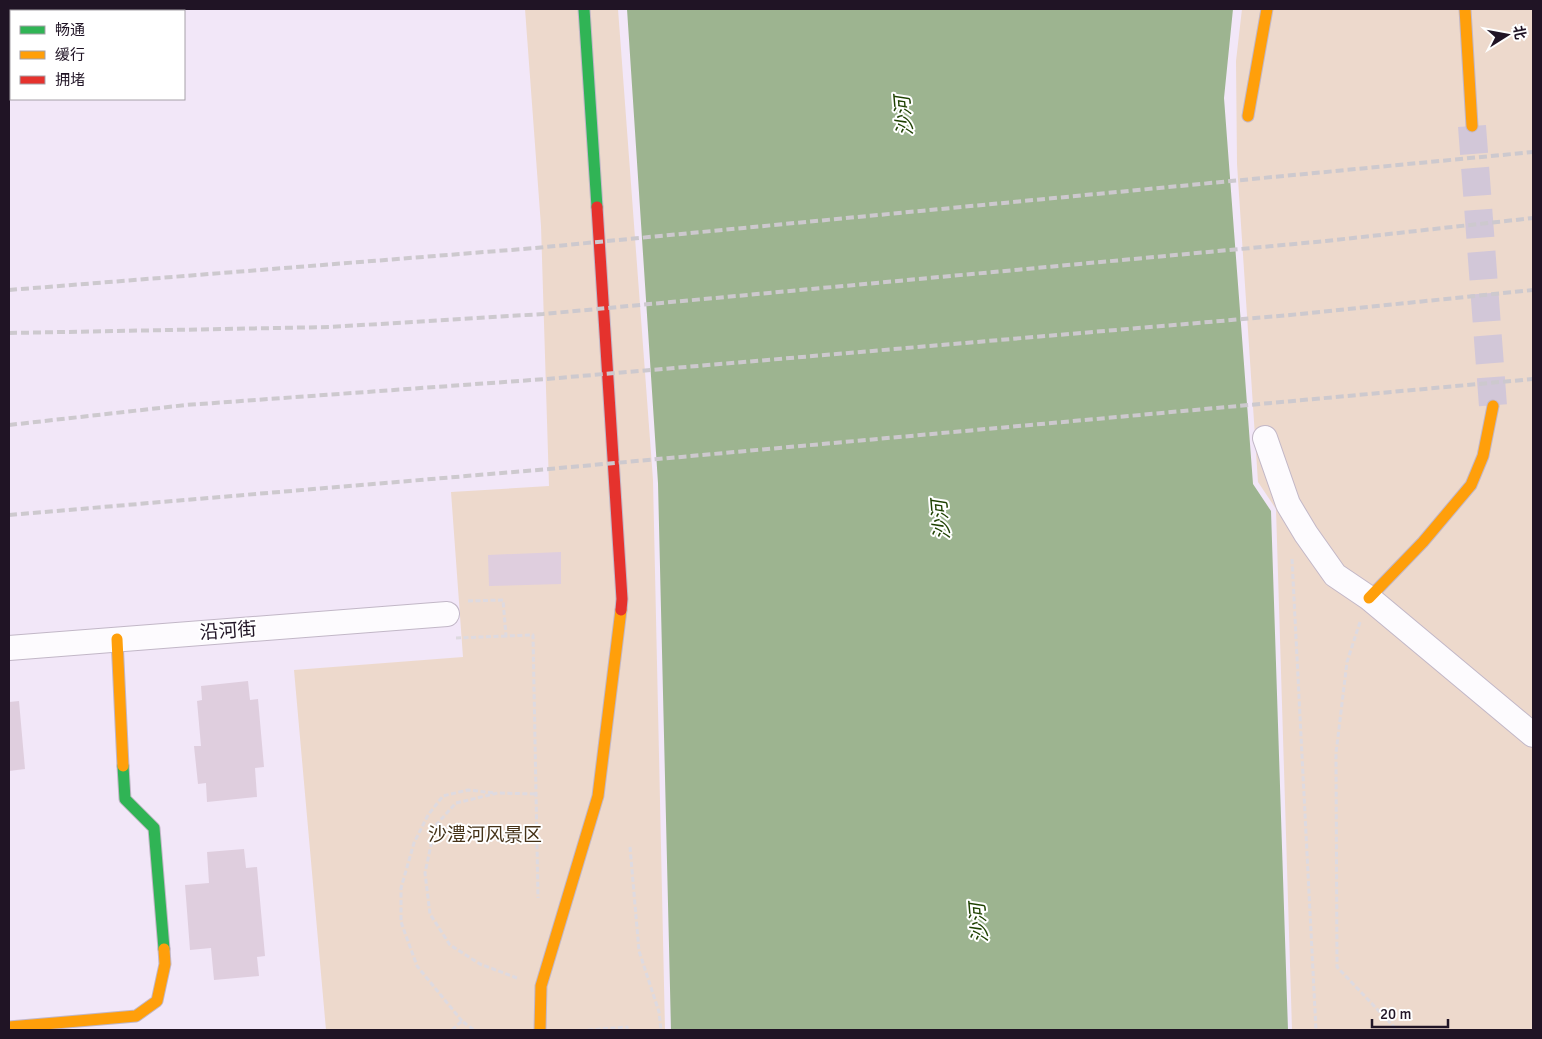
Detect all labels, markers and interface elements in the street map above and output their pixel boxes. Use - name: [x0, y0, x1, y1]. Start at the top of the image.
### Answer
- legend: [10, 10, 185, 100]
- north arrow: [1482, 10, 1532, 60]
- text: 畅通: [55, 21, 85, 39]
- text: 北: [1510, 24, 1529, 41]
- text: 缓行: [55, 46, 85, 64]
- text: 拥堵: [55, 71, 85, 89]
- water label: 沙河: [889, 91, 918, 137]
- water label: 沙河: [926, 495, 955, 541]
- street label: 沿河街: [199, 617, 257, 645]
- park label: 沙澧河风景区: [428, 823, 542, 847]
- water label: 沙河: [964, 898, 993, 944]
- scale bar: [1372, 996, 1448, 1028]
- text: 20 m: [1380, 1005, 1411, 1023]

